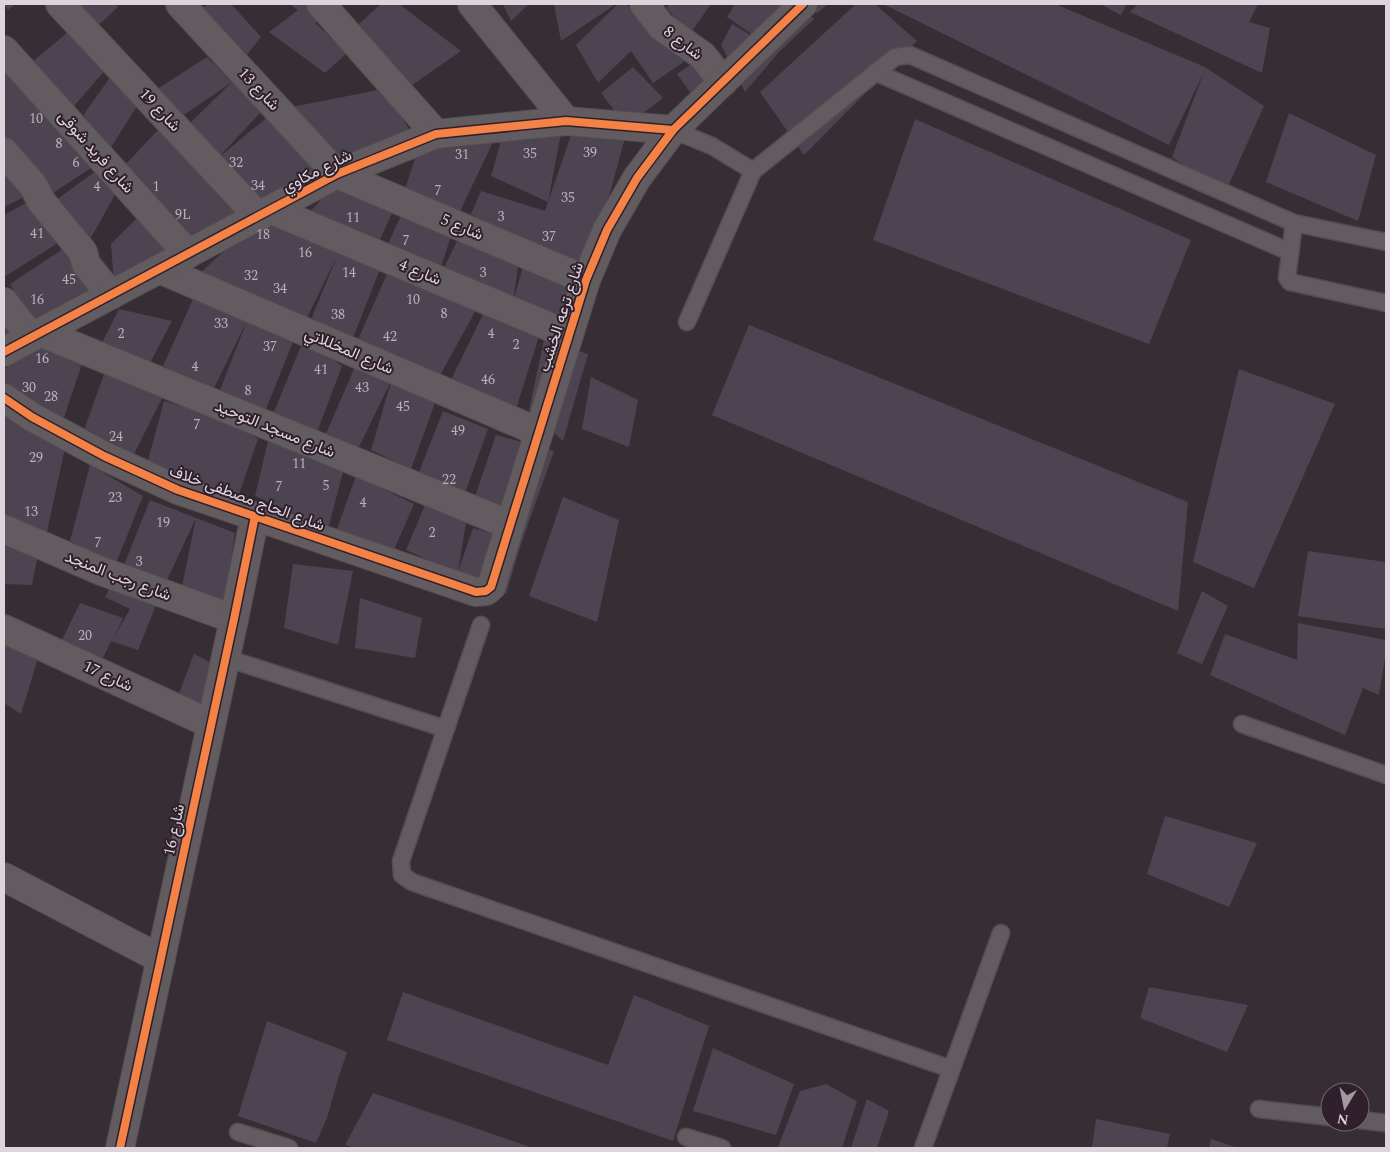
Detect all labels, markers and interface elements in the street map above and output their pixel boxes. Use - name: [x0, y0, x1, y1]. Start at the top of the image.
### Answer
- street label: شارع 8: [658, 20, 708, 66]
- street label: شارع 13: [232, 62, 286, 116]
- street label: شارع 19: [133, 83, 187, 137]
- street label: شارع فريد شوقى: [52, 105, 140, 199]
- house number: 10: [29, 108, 43, 129]
- house number: 8: [56, 133, 63, 154]
- house number: 39: [583, 142, 597, 163]
- street label: شارع مكاوي: [278, 143, 357, 200]
- house number: 35: [523, 143, 537, 164]
- house number: 31: [455, 144, 469, 165]
- house number: 6: [73, 152, 80, 173]
- house number: 32: [229, 152, 243, 173]
- house number: 34: [251, 175, 265, 196]
- house number: 4: [94, 176, 101, 197]
- house number: 1: [153, 176, 160, 197]
- house number: 7: [435, 180, 442, 201]
- house number: 35: [561, 187, 575, 208]
- house number: 9L: [175, 204, 191, 225]
- house number: 3: [498, 206, 505, 227]
- house number: 11: [346, 207, 360, 228]
- street label: شارع 5: [437, 207, 487, 247]
- house number: 41: [30, 223, 44, 244]
- house number: 18: [256, 224, 270, 245]
- house number: 37: [542, 226, 556, 247]
- house number: 7: [403, 230, 410, 251]
- house number: 16: [298, 242, 312, 263]
- street label: شارع 4: [395, 252, 445, 292]
- street label: شارع ترعه الخشب: [532, 259, 590, 375]
- house number: 14: [342, 262, 356, 283]
- house number: 3: [480, 262, 487, 283]
- house number: 32: [244, 265, 258, 286]
- house number: 45: [62, 269, 76, 290]
- house number: 34: [273, 278, 287, 299]
- house number: 16: [30, 289, 44, 310]
- house number: 10: [406, 289, 420, 310]
- house number: 8: [441, 303, 448, 324]
- house number: 38: [331, 304, 345, 325]
- house number: 33: [214, 313, 228, 334]
- street label: شارع المخللاتي: [300, 321, 397, 381]
- house number: 2: [118, 323, 125, 344]
- house number: 4: [488, 323, 495, 344]
- house number: 42: [383, 326, 397, 347]
- house number: 2: [513, 334, 520, 355]
- house number: 37: [263, 336, 277, 357]
- house number: 16: [35, 348, 49, 369]
- house number: 4: [192, 356, 199, 377]
- house number: 41: [314, 359, 328, 380]
- house number: 46: [481, 369, 495, 390]
- house number: 30: [22, 377, 36, 398]
- house number: 43: [355, 377, 369, 398]
- house number: 8: [245, 380, 252, 401]
- house number: 28: [44, 386, 58, 407]
- street label: شارع مسجد التوحيد: [211, 394, 339, 464]
- house number: 45: [396, 396, 410, 417]
- house number: 7: [194, 414, 201, 435]
- house number: 49: [451, 420, 465, 441]
- house number: 24: [109, 426, 123, 447]
- house number: 29: [29, 447, 43, 468]
- house number: 11: [292, 453, 306, 474]
- street label: شارع الحاج مصطفى خلاف: [166, 459, 328, 537]
- house number: 22: [442, 469, 456, 490]
- house number: 5: [323, 475, 330, 496]
- house number: 7: [276, 476, 283, 497]
- house number: 23: [108, 487, 122, 508]
- house number: 4: [360, 492, 367, 513]
- house number: 13: [24, 501, 38, 522]
- house number: 19: [156, 512, 170, 533]
- house number: 2: [429, 522, 436, 543]
- house number: 7: [95, 532, 102, 553]
- street label: شارع رجب المنجد: [61, 545, 175, 607]
- house number: 3: [136, 551, 143, 572]
- house number: 20: [78, 625, 92, 646]
- street label: شارع 17: [79, 654, 137, 698]
- street label: شارع 16: [157, 802, 191, 858]
- north arrow: [1320, 1082, 1370, 1132]
- text: N: [1335, 1108, 1350, 1131]

